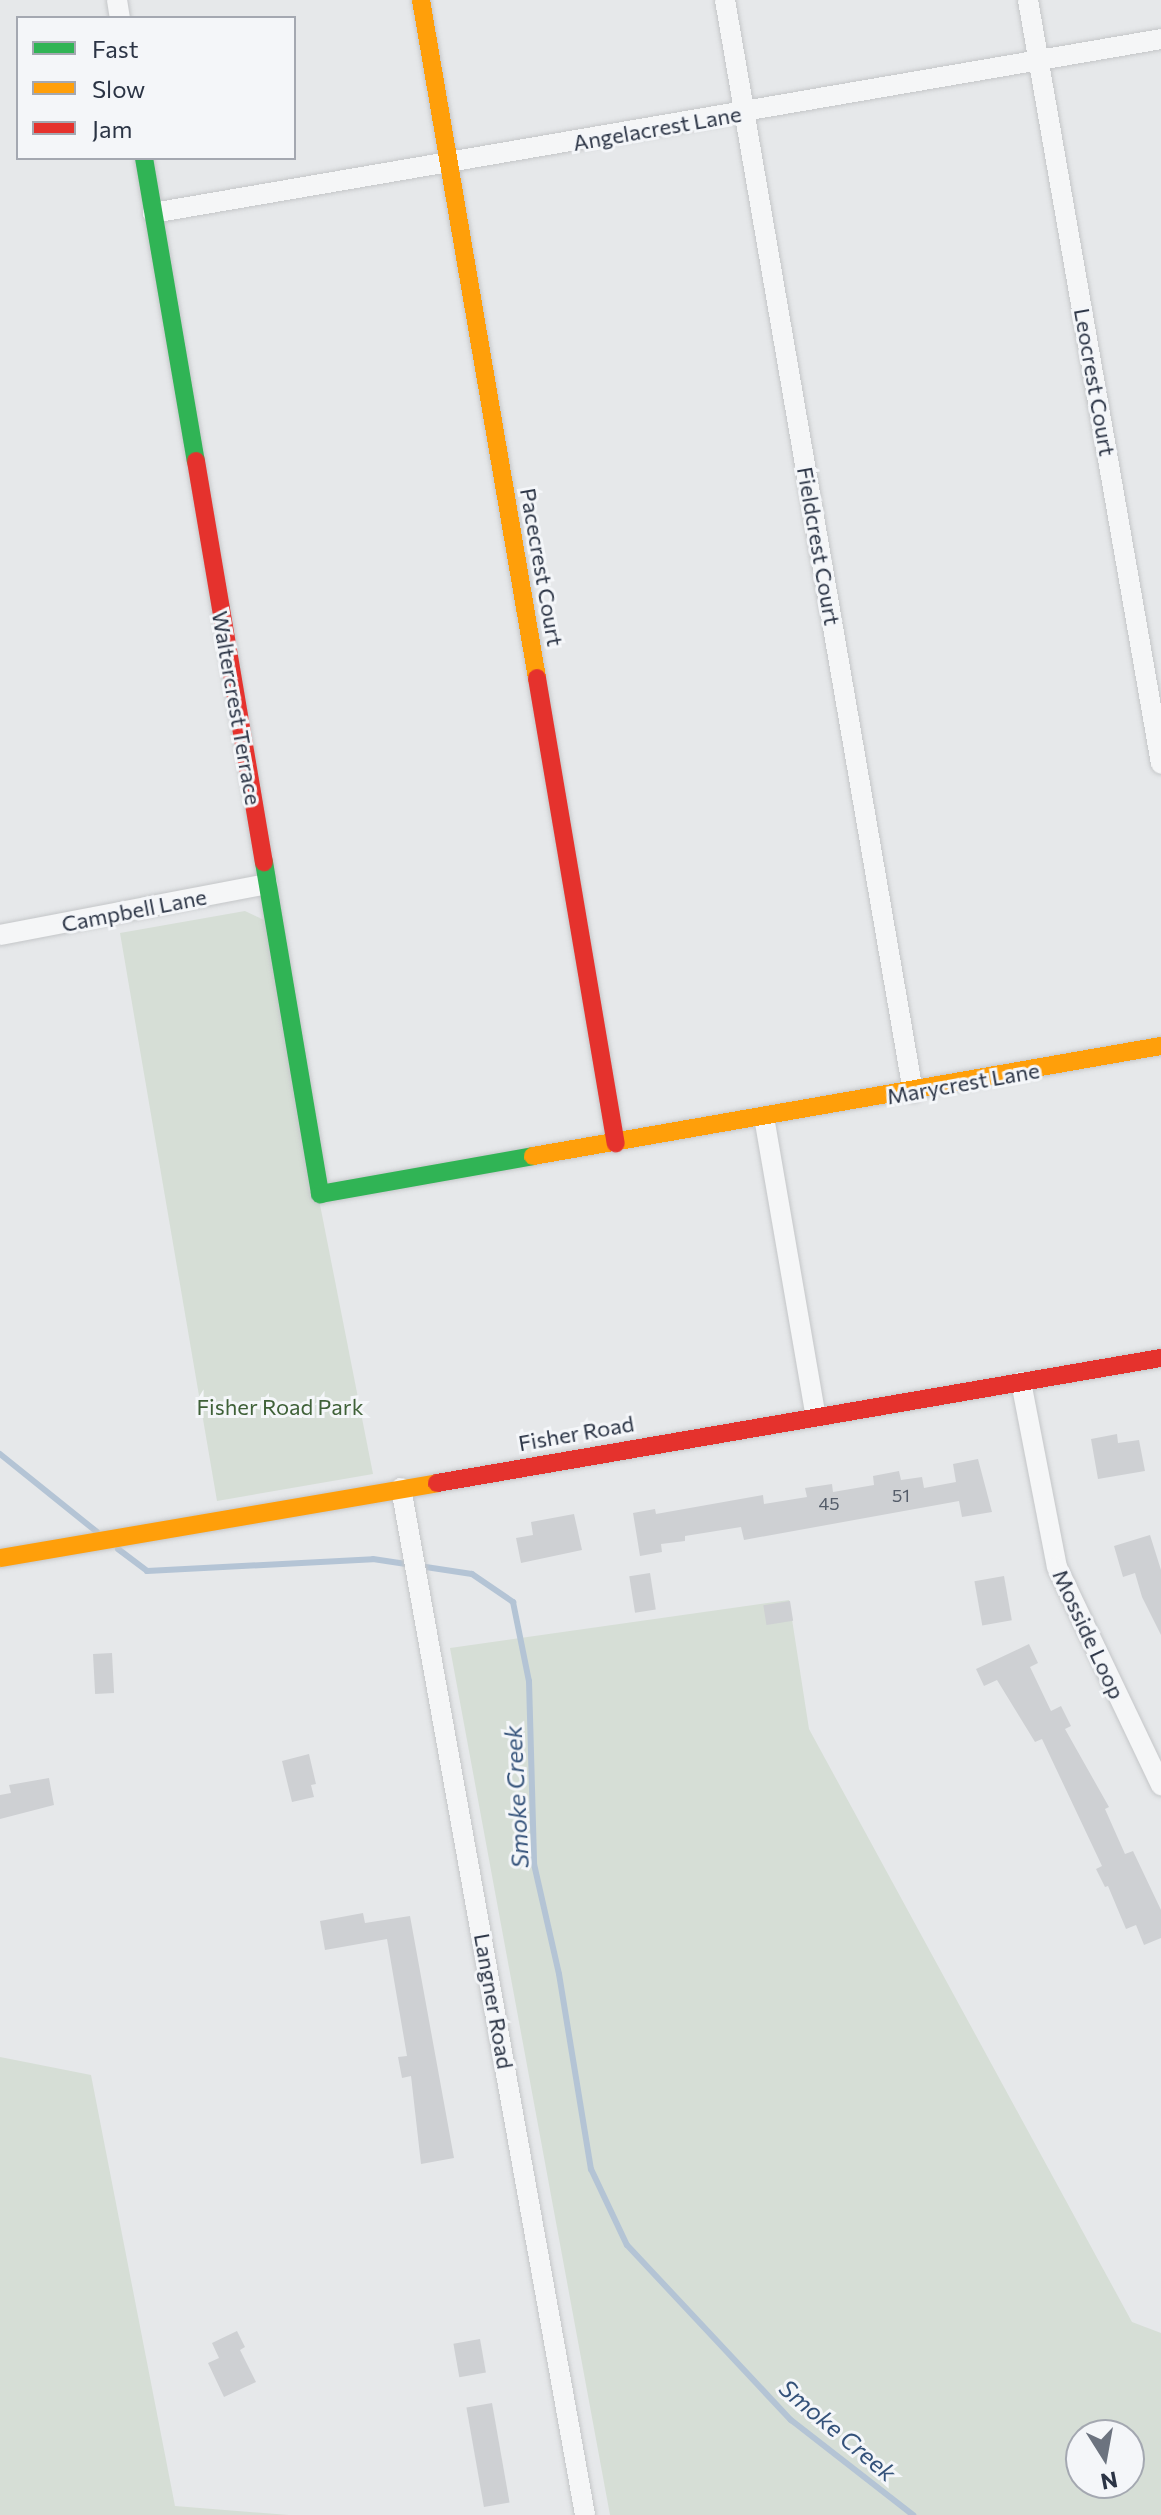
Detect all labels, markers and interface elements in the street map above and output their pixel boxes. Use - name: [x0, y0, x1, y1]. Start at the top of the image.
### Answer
- legend: [16, 16, 296, 160]
- text: Fast: [92, 34, 139, 63]
- text: Slow: [92, 74, 145, 103]
- street label: Angelacrest Lane: [571, 100, 743, 156]
- text: Jam: [92, 114, 132, 143]
- street label: Leocrest Court: [1069, 306, 1121, 458]
- street label: Fieldcrest Court: [792, 465, 846, 627]
- street label: Pacecrest Court: [515, 486, 569, 648]
- street label: Waltercrest Terrace: [207, 609, 267, 807]
- street label: Campbell Lane: [59, 883, 209, 937]
- street label: Marycrest Lane: [885, 1057, 1041, 1109]
- park label: Fisher Road Park: [196, 1394, 364, 1420]
- street label: Fisher Road: [516, 1410, 636, 1456]
- house number: 51: [892, 1484, 910, 1506]
- house number: 45: [818, 1492, 840, 1514]
- street label: Mosside Loop: [1047, 1565, 1131, 1703]
- water label: Smoke Creek: [498, 1725, 534, 1869]
- street label: Langner Road: [469, 1931, 519, 2071]
- water label: Smoke Creek: [774, 2373, 902, 2487]
- north arrow: [1065, 2419, 1145, 2499]
- text: N: [1099, 2466, 1120, 2496]

